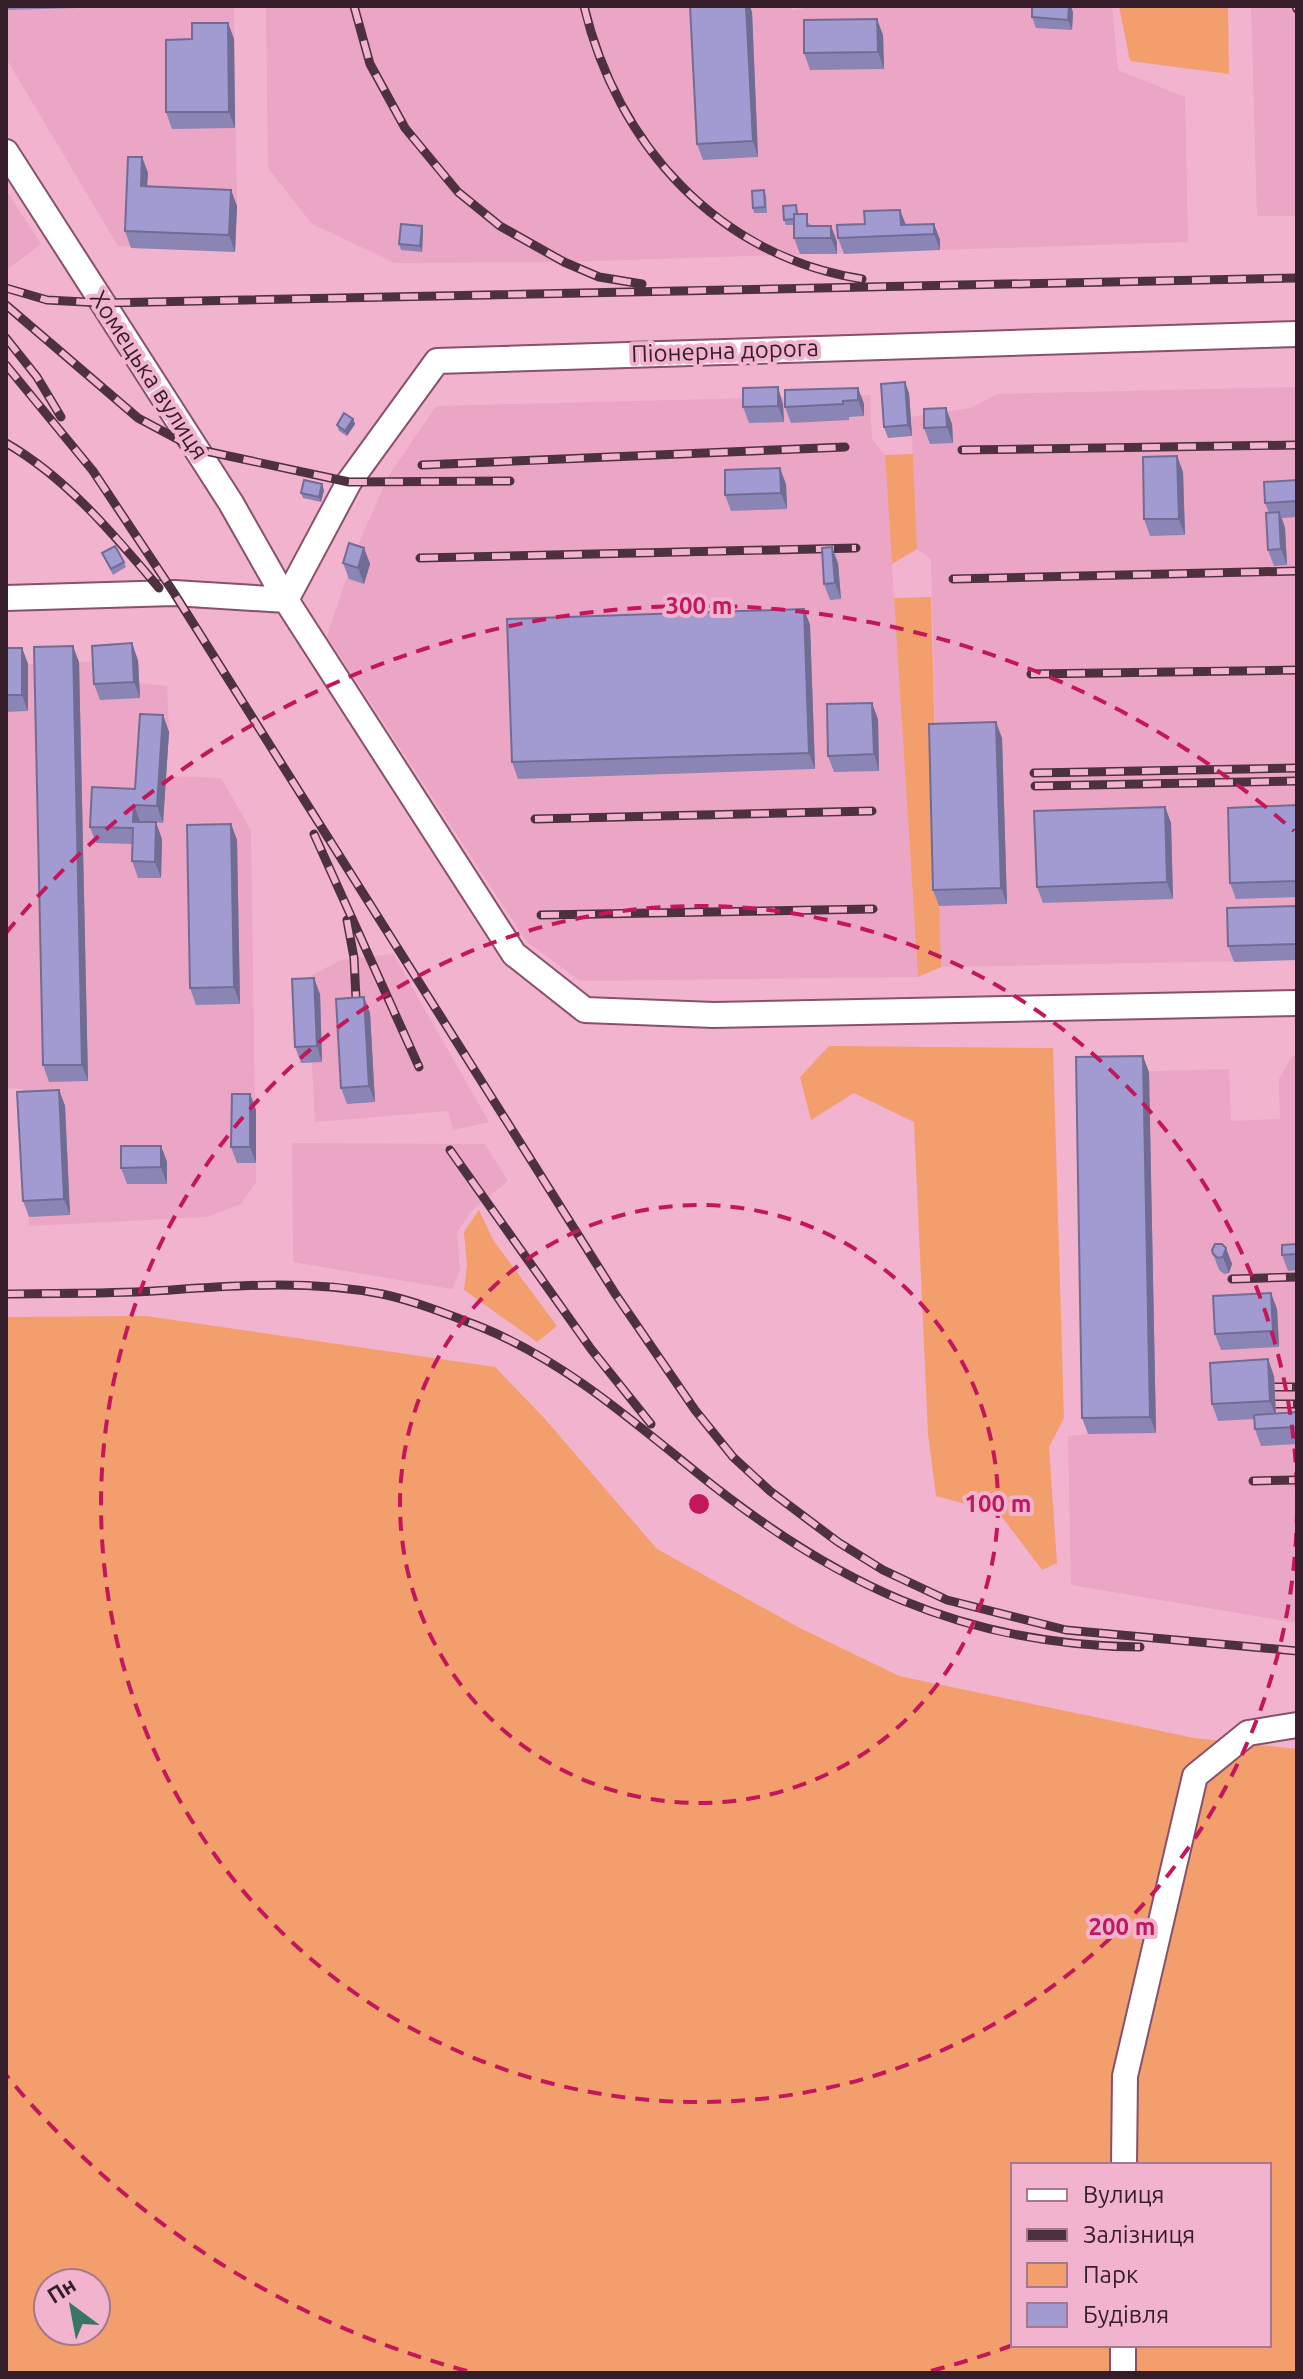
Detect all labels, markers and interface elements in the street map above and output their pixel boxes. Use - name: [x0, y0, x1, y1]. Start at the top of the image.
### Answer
- street label: Хомецька вулиця: [85, 285, 214, 464]
- street label: Піонерна дорога: [631, 334, 819, 367]
- text: 300 m: [666, 592, 732, 619]
- centre of rings: [685, 1490, 713, 1518]
- text: 100 m: [965, 1490, 1031, 1517]
- text: 200 m: [1089, 1913, 1155, 1940]
- legend: [1011, 2163, 1271, 2347]
- text: Вулиця: [1083, 2181, 1165, 2208]
- text: Залізниця: [1083, 2221, 1195, 2248]
- text: Парк: [1083, 2261, 1138, 2288]
- north arrow: [32, 2267, 112, 2347]
- text: Пн: [42, 2271, 80, 2308]
- text: Будівля: [1083, 2301, 1169, 2328]

